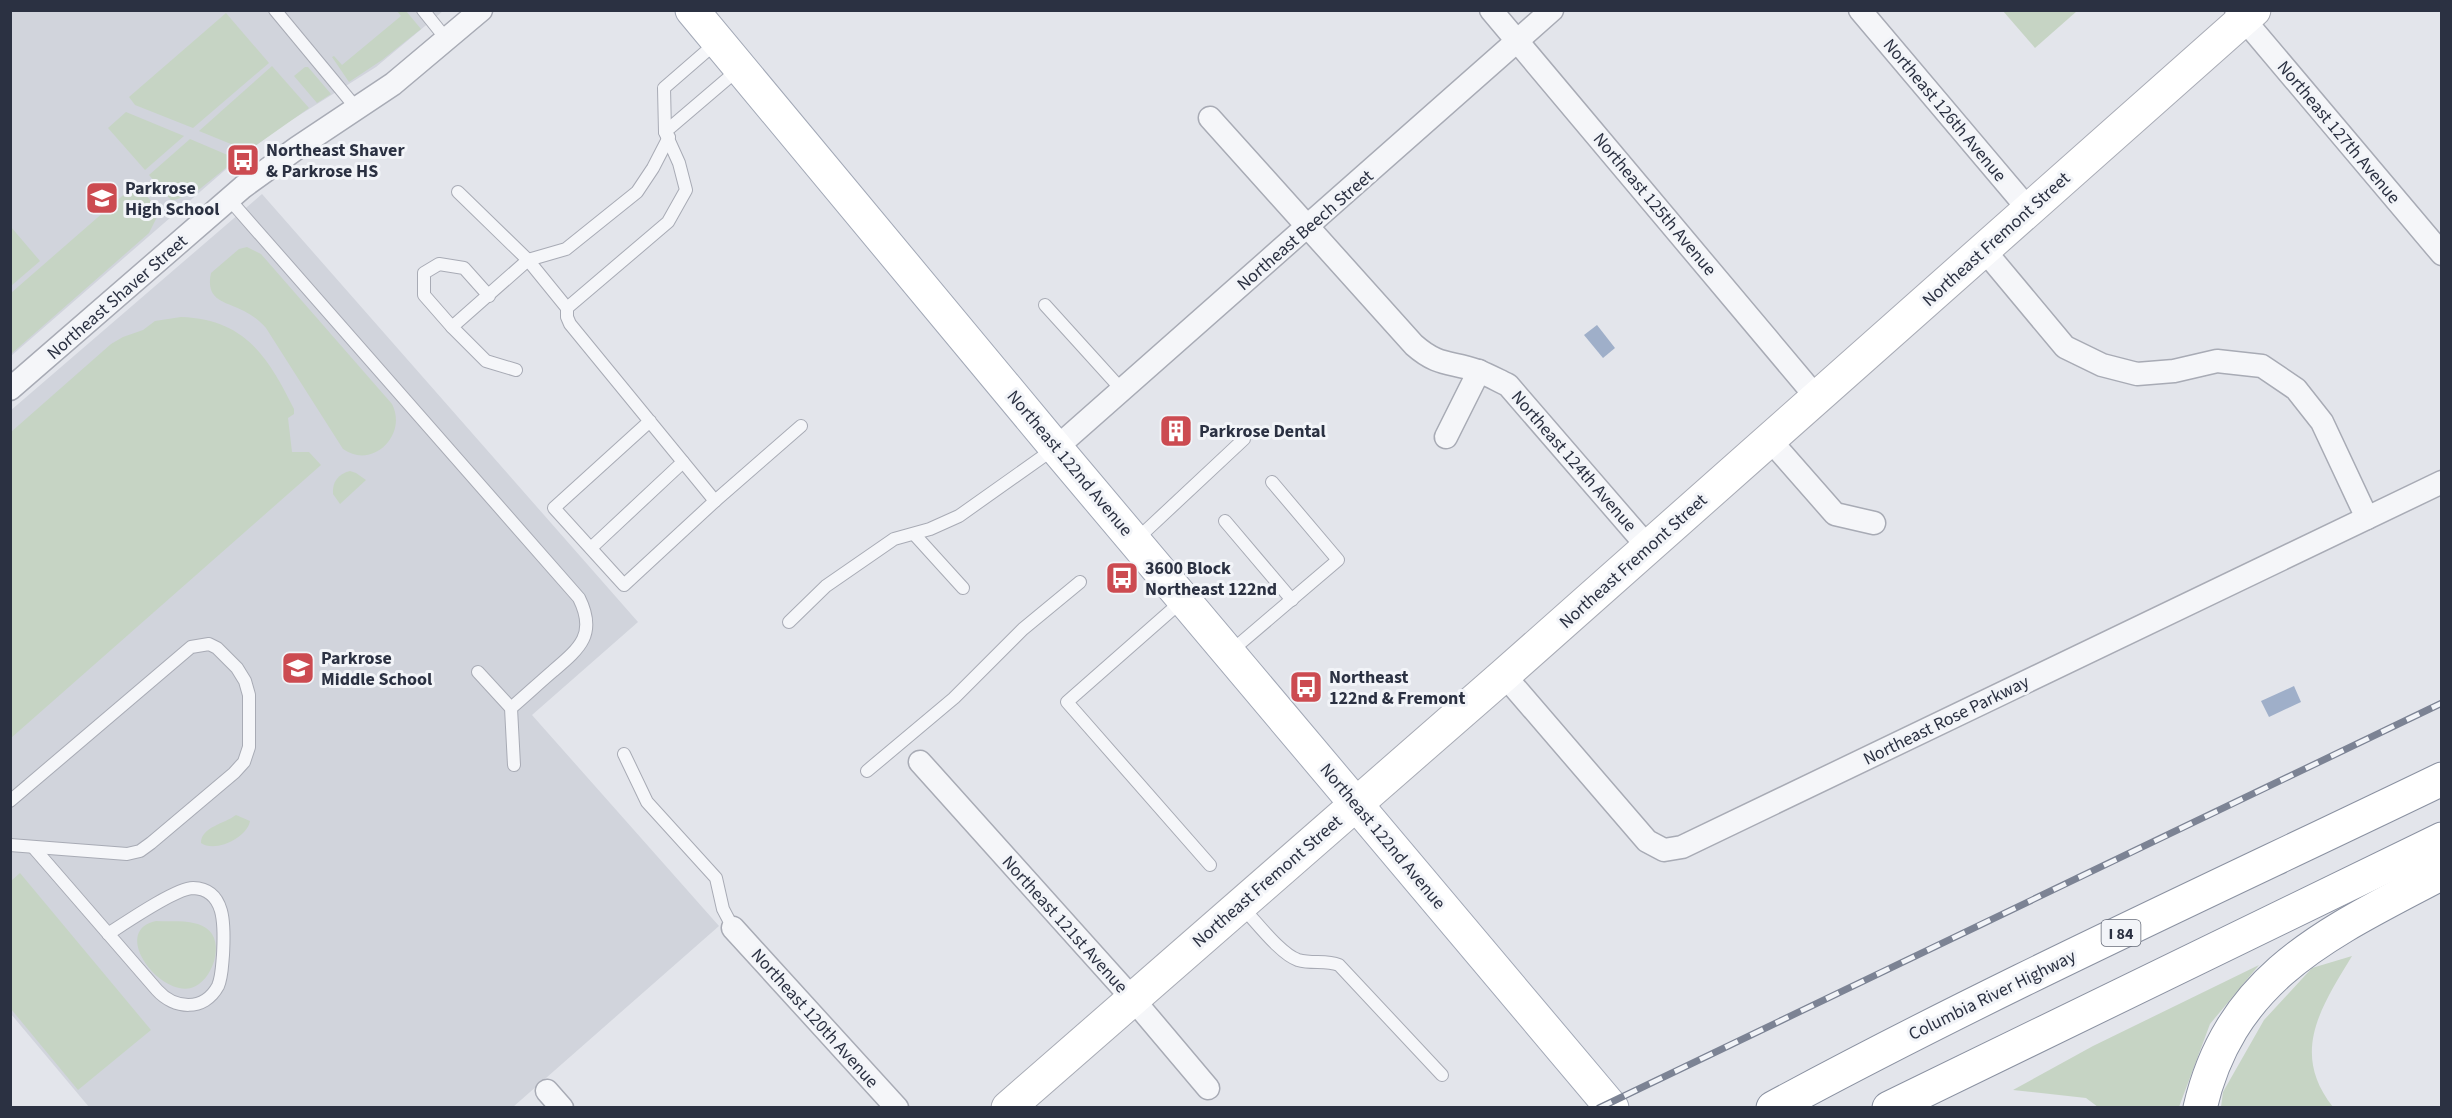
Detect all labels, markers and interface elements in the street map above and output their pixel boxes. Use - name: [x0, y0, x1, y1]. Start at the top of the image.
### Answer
- street label: Northeast 126th Avenue: [1877, 33, 2012, 187]
- street label: Northeast 127th Avenue: [2271, 55, 2406, 209]
- street label: Northeast 125th Avenue: [1587, 127, 1722, 281]
- place label: Northeast Shaver & Parkrose HS: [266, 138, 405, 184]
- bus stop icon: Northeast Shaver & Parkrose HS: [225, 142, 261, 178]
- street label: Northeast Beech Street: [1232, 164, 1379, 297]
- street label: Northeast Fremont Street: [1917, 166, 2076, 313]
- place label: Parkrose High School: [125, 176, 219, 222]
- school or university icon: Parkrose High School: [84, 180, 120, 216]
- street label: Northeast Shaver Street: [42, 229, 193, 365]
- street label: Northeast 122nd Avenue: [1001, 385, 1138, 542]
- street label: Northeast 124th Avenue: [1505, 385, 1642, 537]
- building icon: Parkrose Dental: [1158, 413, 1194, 449]
- place label: Parkrose Dental: [1199, 419, 1326, 444]
- street label: Northeast Fremont Street: [1554, 488, 1713, 635]
- place label: 3600 Block Northeast 122nd: [1145, 556, 1277, 602]
- bus stop icon: 3600 Block Northeast 122nd: [1104, 560, 1140, 596]
- place label: Parkrose Middle School: [321, 646, 432, 692]
- school or university icon: Parkrose Middle School: [280, 650, 316, 686]
- place label: Northeast 122nd & Fremont: [1329, 665, 1465, 711]
- bus stop icon: Northeast 122nd & Fremont: [1288, 669, 1324, 705]
- street label: Northeast Rose Parkway: [1859, 669, 2034, 772]
- street label: Northeast 122nd Avenue: [1314, 758, 1451, 915]
- street label: Northeast Fremont Street: [1187, 809, 1348, 953]
- street label: Northeast 121st Avenue: [996, 850, 1133, 999]
- road number: I 84: [2102, 920, 2140, 946]
- street label: Northeast 120th Avenue: [745, 943, 884, 1094]
- street label: Columbia River Highway: [1904, 944, 2081, 1047]

